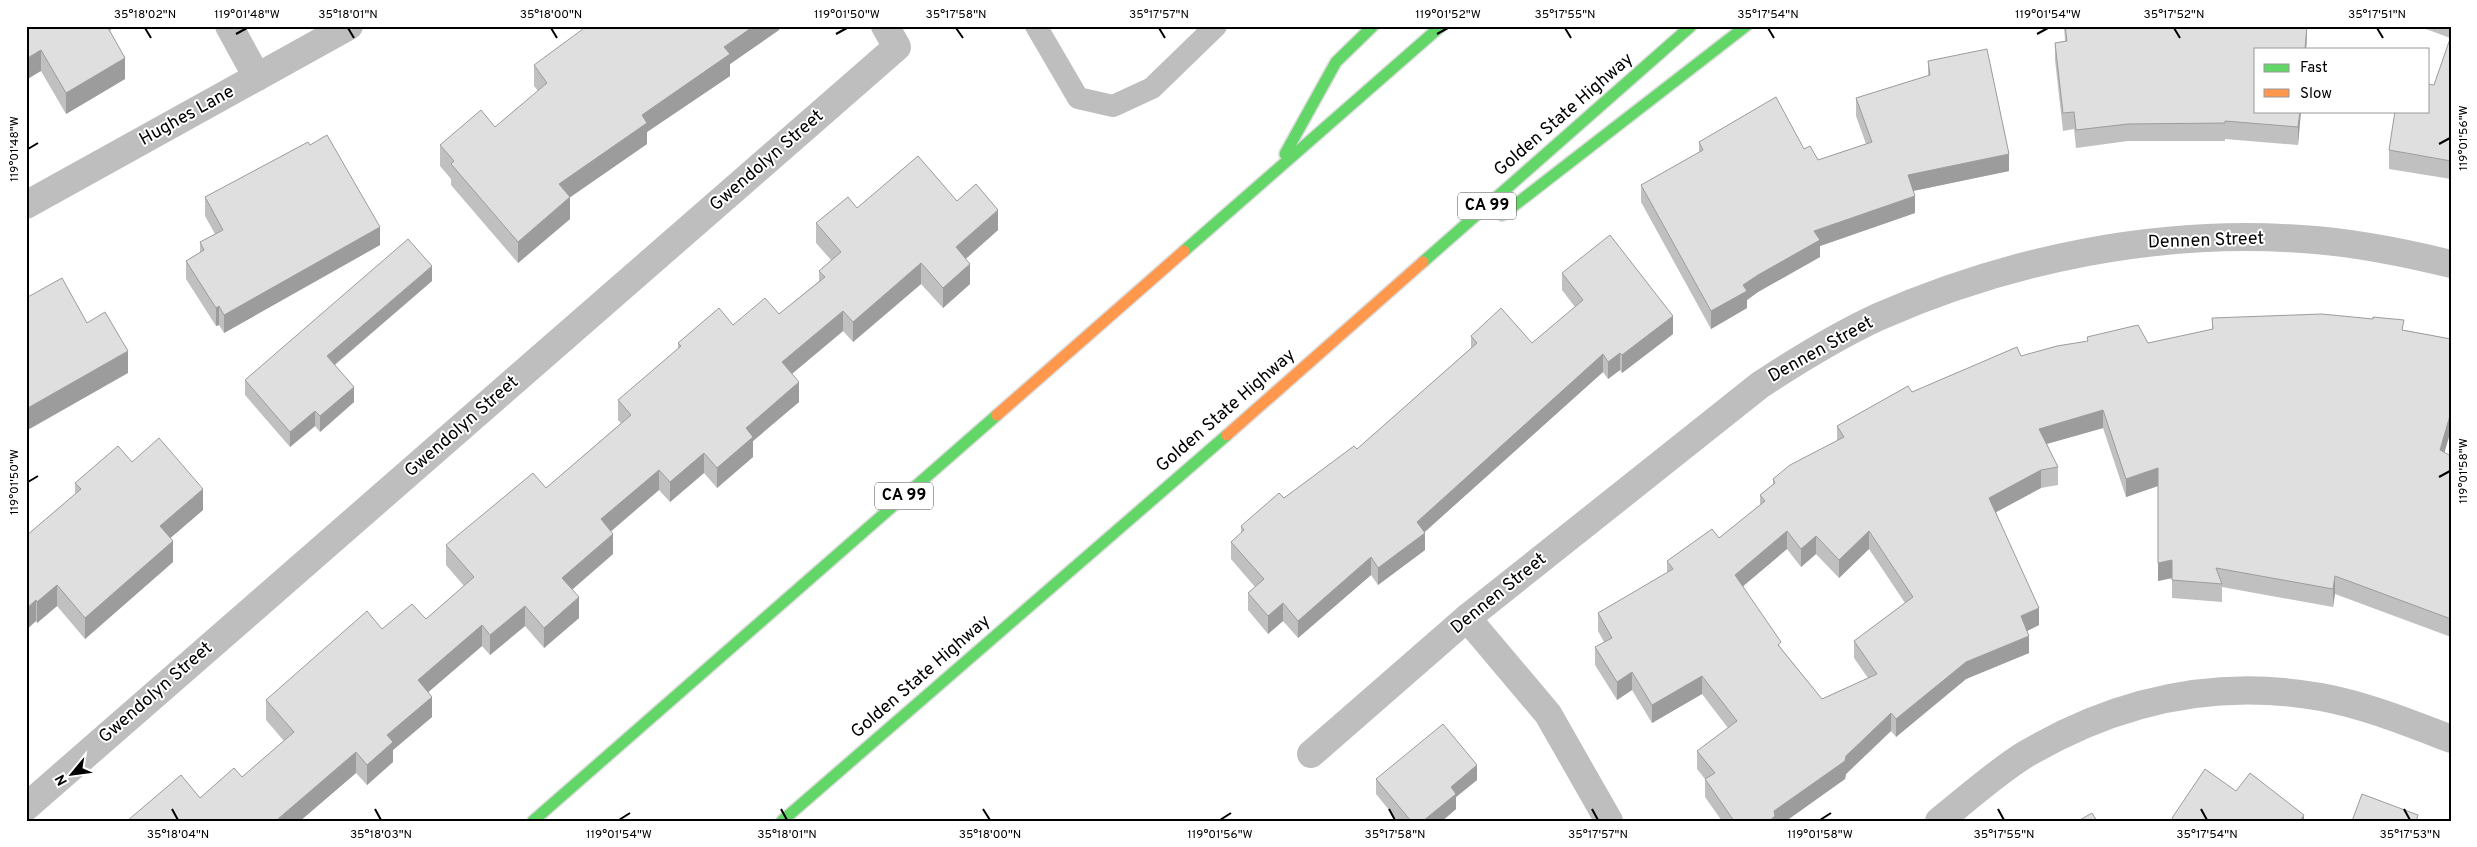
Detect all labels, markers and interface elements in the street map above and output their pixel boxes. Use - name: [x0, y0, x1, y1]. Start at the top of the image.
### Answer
- text: 35°18'02"N: [114, 7, 176, 23]
- text: 119°01'48"W: [214, 7, 280, 23]
- text: 35°18'01"N: [318, 7, 378, 23]
- text: 35°18'00"N: [520, 7, 582, 23]
- text: 119°01'50"W: [814, 7, 880, 23]
- text: 35°17'58"N: [926, 7, 986, 23]
- text: 35°17'57"N: [1129, 7, 1189, 23]
- text: 119°01'52"W: [1415, 7, 1481, 23]
- text: 35°17'55"N: [1534, 7, 1596, 23]
- text: 35°17'54"N: [1737, 7, 1799, 23]
- text: 119°01'54"W: [2015, 7, 2081, 23]
- text: 35°17'52"N: [2144, 7, 2204, 23]
- text: 35°17'51"N: [2348, 7, 2406, 23]
- street label: Golden State Highway: [1490, 48, 1638, 182]
- legend: [2254, 48, 2430, 112]
- text: Fast: [2300, 59, 2328, 78]
- street label: Hughes Lane: [135, 80, 239, 152]
- text: Slow: [2300, 85, 2332, 104]
- street label: Gwendolyn Street: [705, 105, 829, 217]
- text: 119°01'56"W: [2456, 105, 2472, 171]
- text: 119°01'48"W: [7, 116, 23, 182]
- road number: CA 99: [1458, 192, 1516, 220]
- street label: Dennen Street: [2147, 227, 2265, 255]
- street label: Dennen Street: [1764, 312, 1878, 388]
- street label: Golden State Highway: [1152, 344, 1300, 478]
- street label: Gwendolyn Street: [400, 371, 524, 483]
- text: 119°01'58"W: [2456, 438, 2472, 504]
- text: 119°01'50"W: [7, 449, 23, 515]
- road number: CA 99: [875, 482, 933, 510]
- street label: Dennen Street: [1446, 548, 1552, 640]
- street label: Golden State Highway: [847, 610, 995, 744]
- street label: Gwendolyn Street: [94, 637, 218, 749]
- north arrow: [48, 750, 98, 800]
- text: N: [52, 771, 72, 788]
- text: 35°18'04"N: [147, 827, 209, 843]
- text: 35°18'03"N: [350, 827, 412, 843]
- text: 119°01'54"W: [586, 827, 652, 843]
- text: 35°18'01"N: [757, 827, 817, 843]
- text: 35°18'00"N: [959, 827, 1021, 843]
- text: 119°01'56"W: [1187, 827, 1253, 843]
- text: 35°17'58"N: [1365, 827, 1425, 843]
- text: 35°17'57"N: [1568, 827, 1628, 843]
- text: 119°01'58"W: [1787, 827, 1853, 843]
- text: 35°17'55"N: [1973, 827, 2035, 843]
- text: 35°17'54"N: [2176, 827, 2238, 843]
- text: 35°17'53"N: [2380, 827, 2440, 843]

